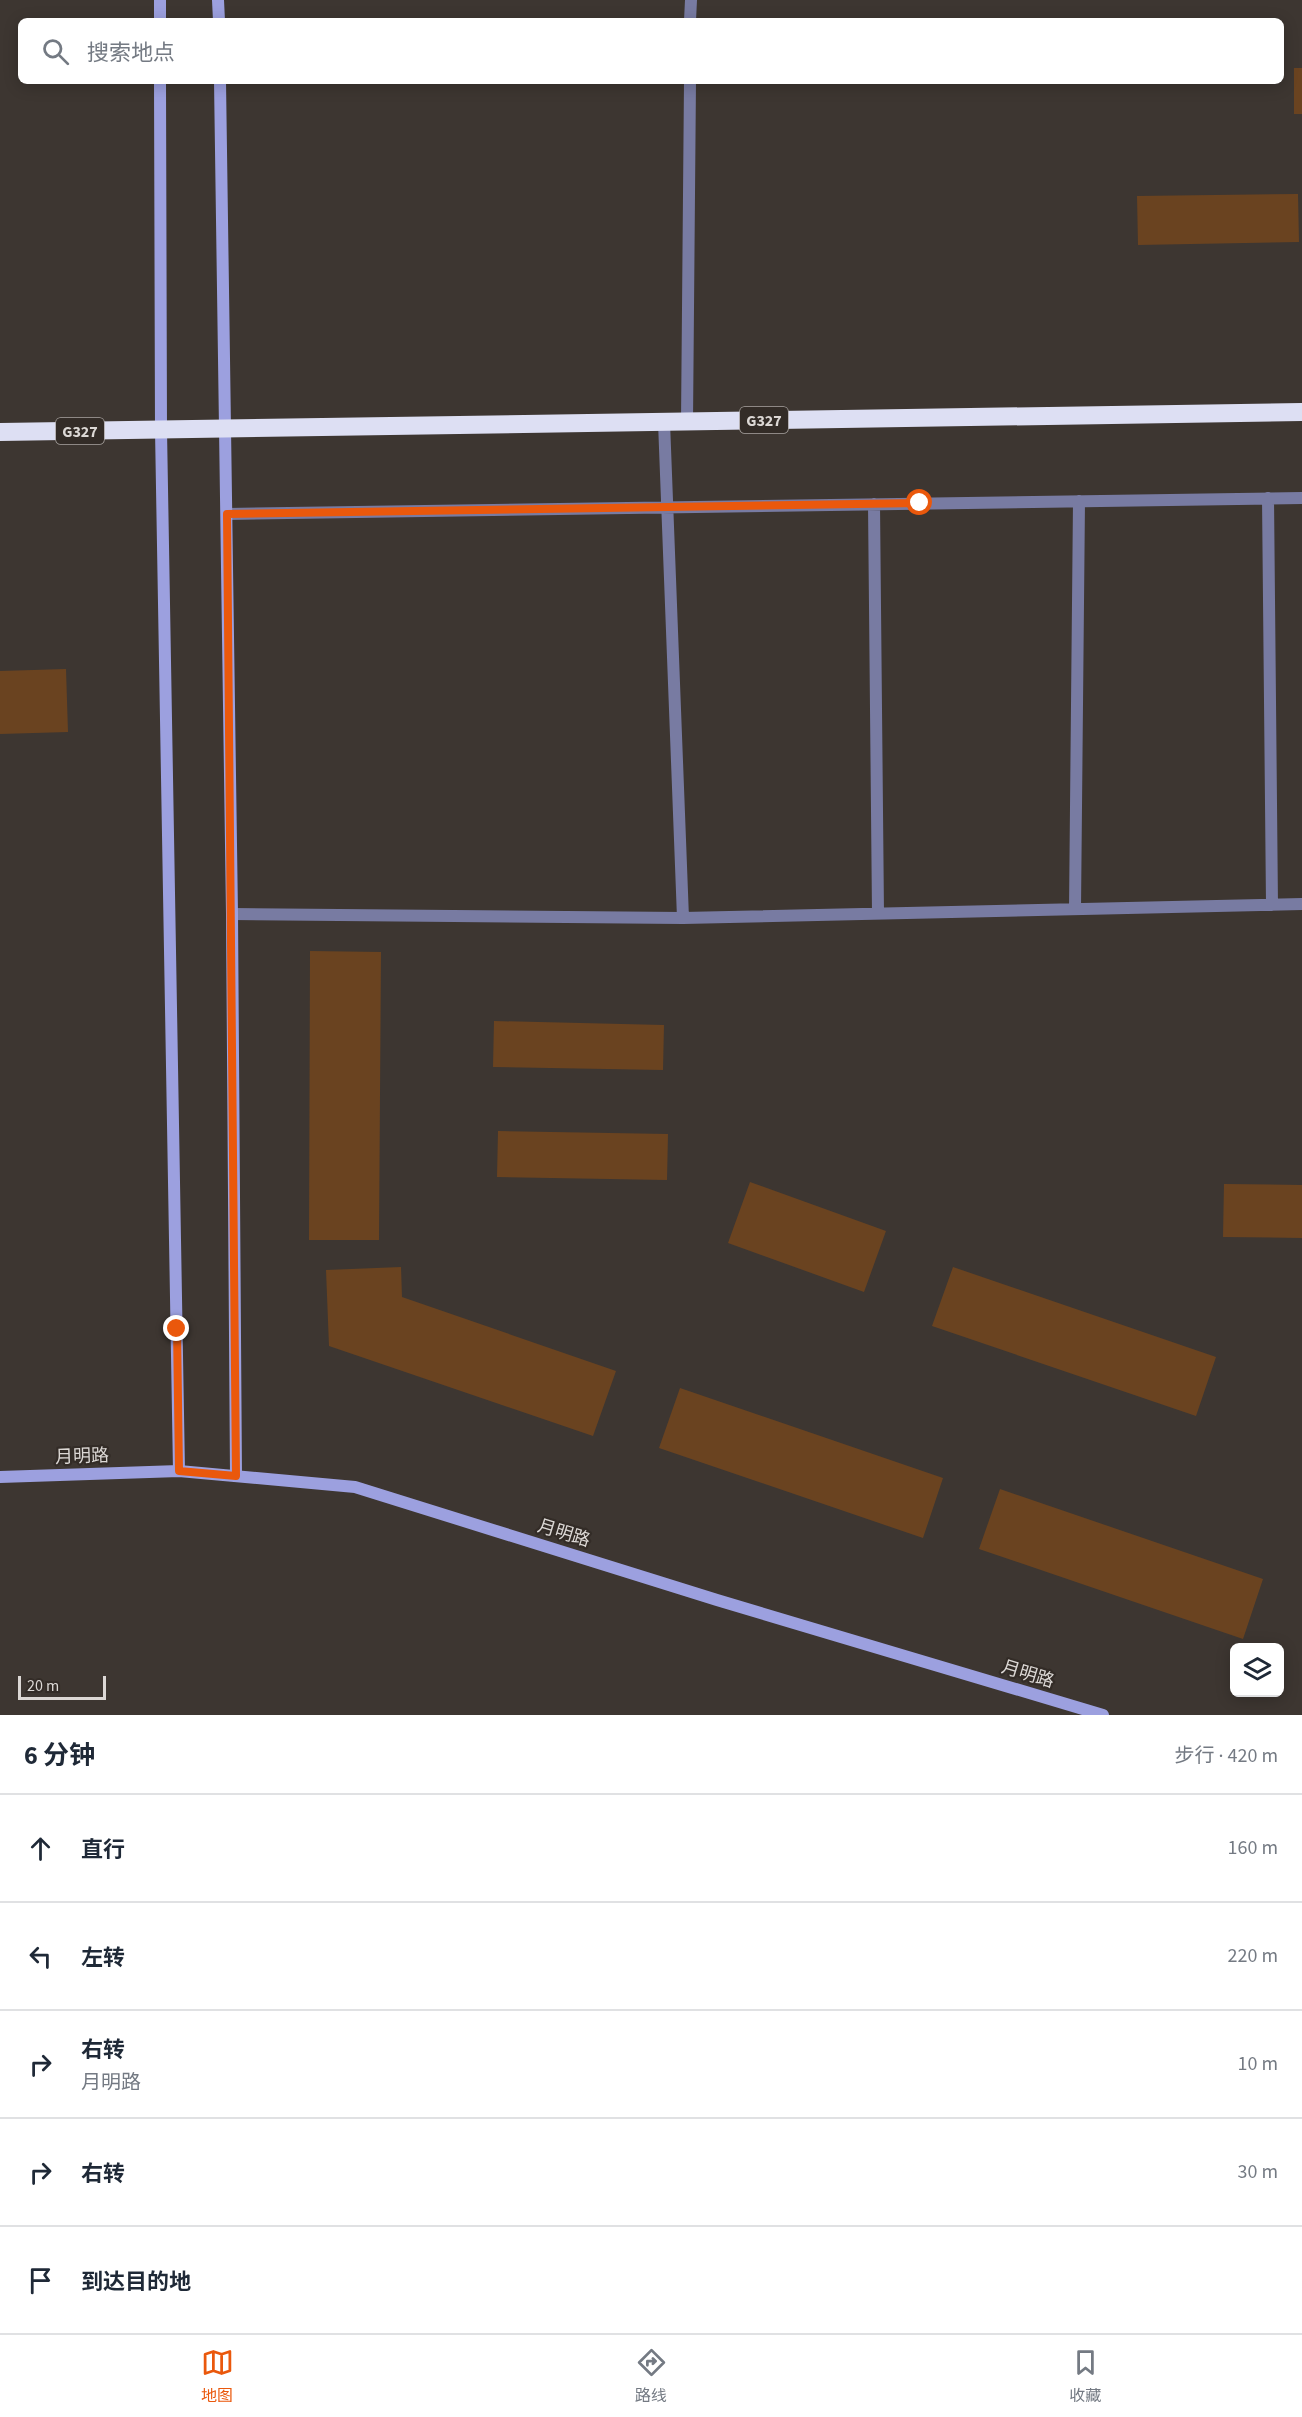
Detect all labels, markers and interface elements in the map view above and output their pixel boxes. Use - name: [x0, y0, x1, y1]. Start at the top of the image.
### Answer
- search box: [18, 18, 1284, 84]
- icon: search: [39, 35, 72, 68]
- text: 搜索地点: [87, 37, 175, 69]
- road number: G327: [740, 407, 788, 433]
- road number: G327: [56, 418, 104, 444]
- route start: [906, 489, 932, 515]
- route end: [163, 1315, 189, 1341]
- street label: 月明路: [55, 1443, 109, 1470]
- street label: 月明路: [534, 1514, 593, 1553]
- map controls: [1230, 1643, 1284, 1697]
- button: layers: [1230, 1643, 1284, 1697]
- street label: 月明路: [998, 1655, 1057, 1694]
- scale bar: [18, 1673, 106, 1700]
- text: 20 m: [27, 1675, 59, 1697]
- text: 6 分钟: [24, 1737, 95, 1774]
- text: 步行 · 420 m: [1175, 1742, 1278, 1770]
- icon: ahead: [24, 1832, 57, 1865]
- text: 直行: [81, 1834, 125, 1866]
- text: 160 m: [1228, 1834, 1278, 1862]
- icon: left: [24, 1940, 57, 1973]
- text: 左转: [81, 1942, 125, 1974]
- text: 220 m: [1228, 1942, 1278, 1970]
- text: 右转: [81, 2034, 125, 2066]
- icon: right: [24, 2048, 57, 2081]
- text: 10 m: [1238, 2050, 1278, 2078]
- text: 月明路: [81, 2069, 141, 2097]
- icon: right: [24, 2156, 57, 2189]
- text: 右转: [81, 2158, 125, 2190]
- text: 30 m: [1238, 2158, 1278, 2186]
- icon: arrive: [24, 2264, 57, 2297]
- text: 到达目的地: [81, 2266, 191, 2298]
- tab: 地图: [201, 2346, 234, 2407]
- tab: 路线: [635, 2346, 668, 2407]
- tab: 收藏: [1069, 2346, 1102, 2407]

